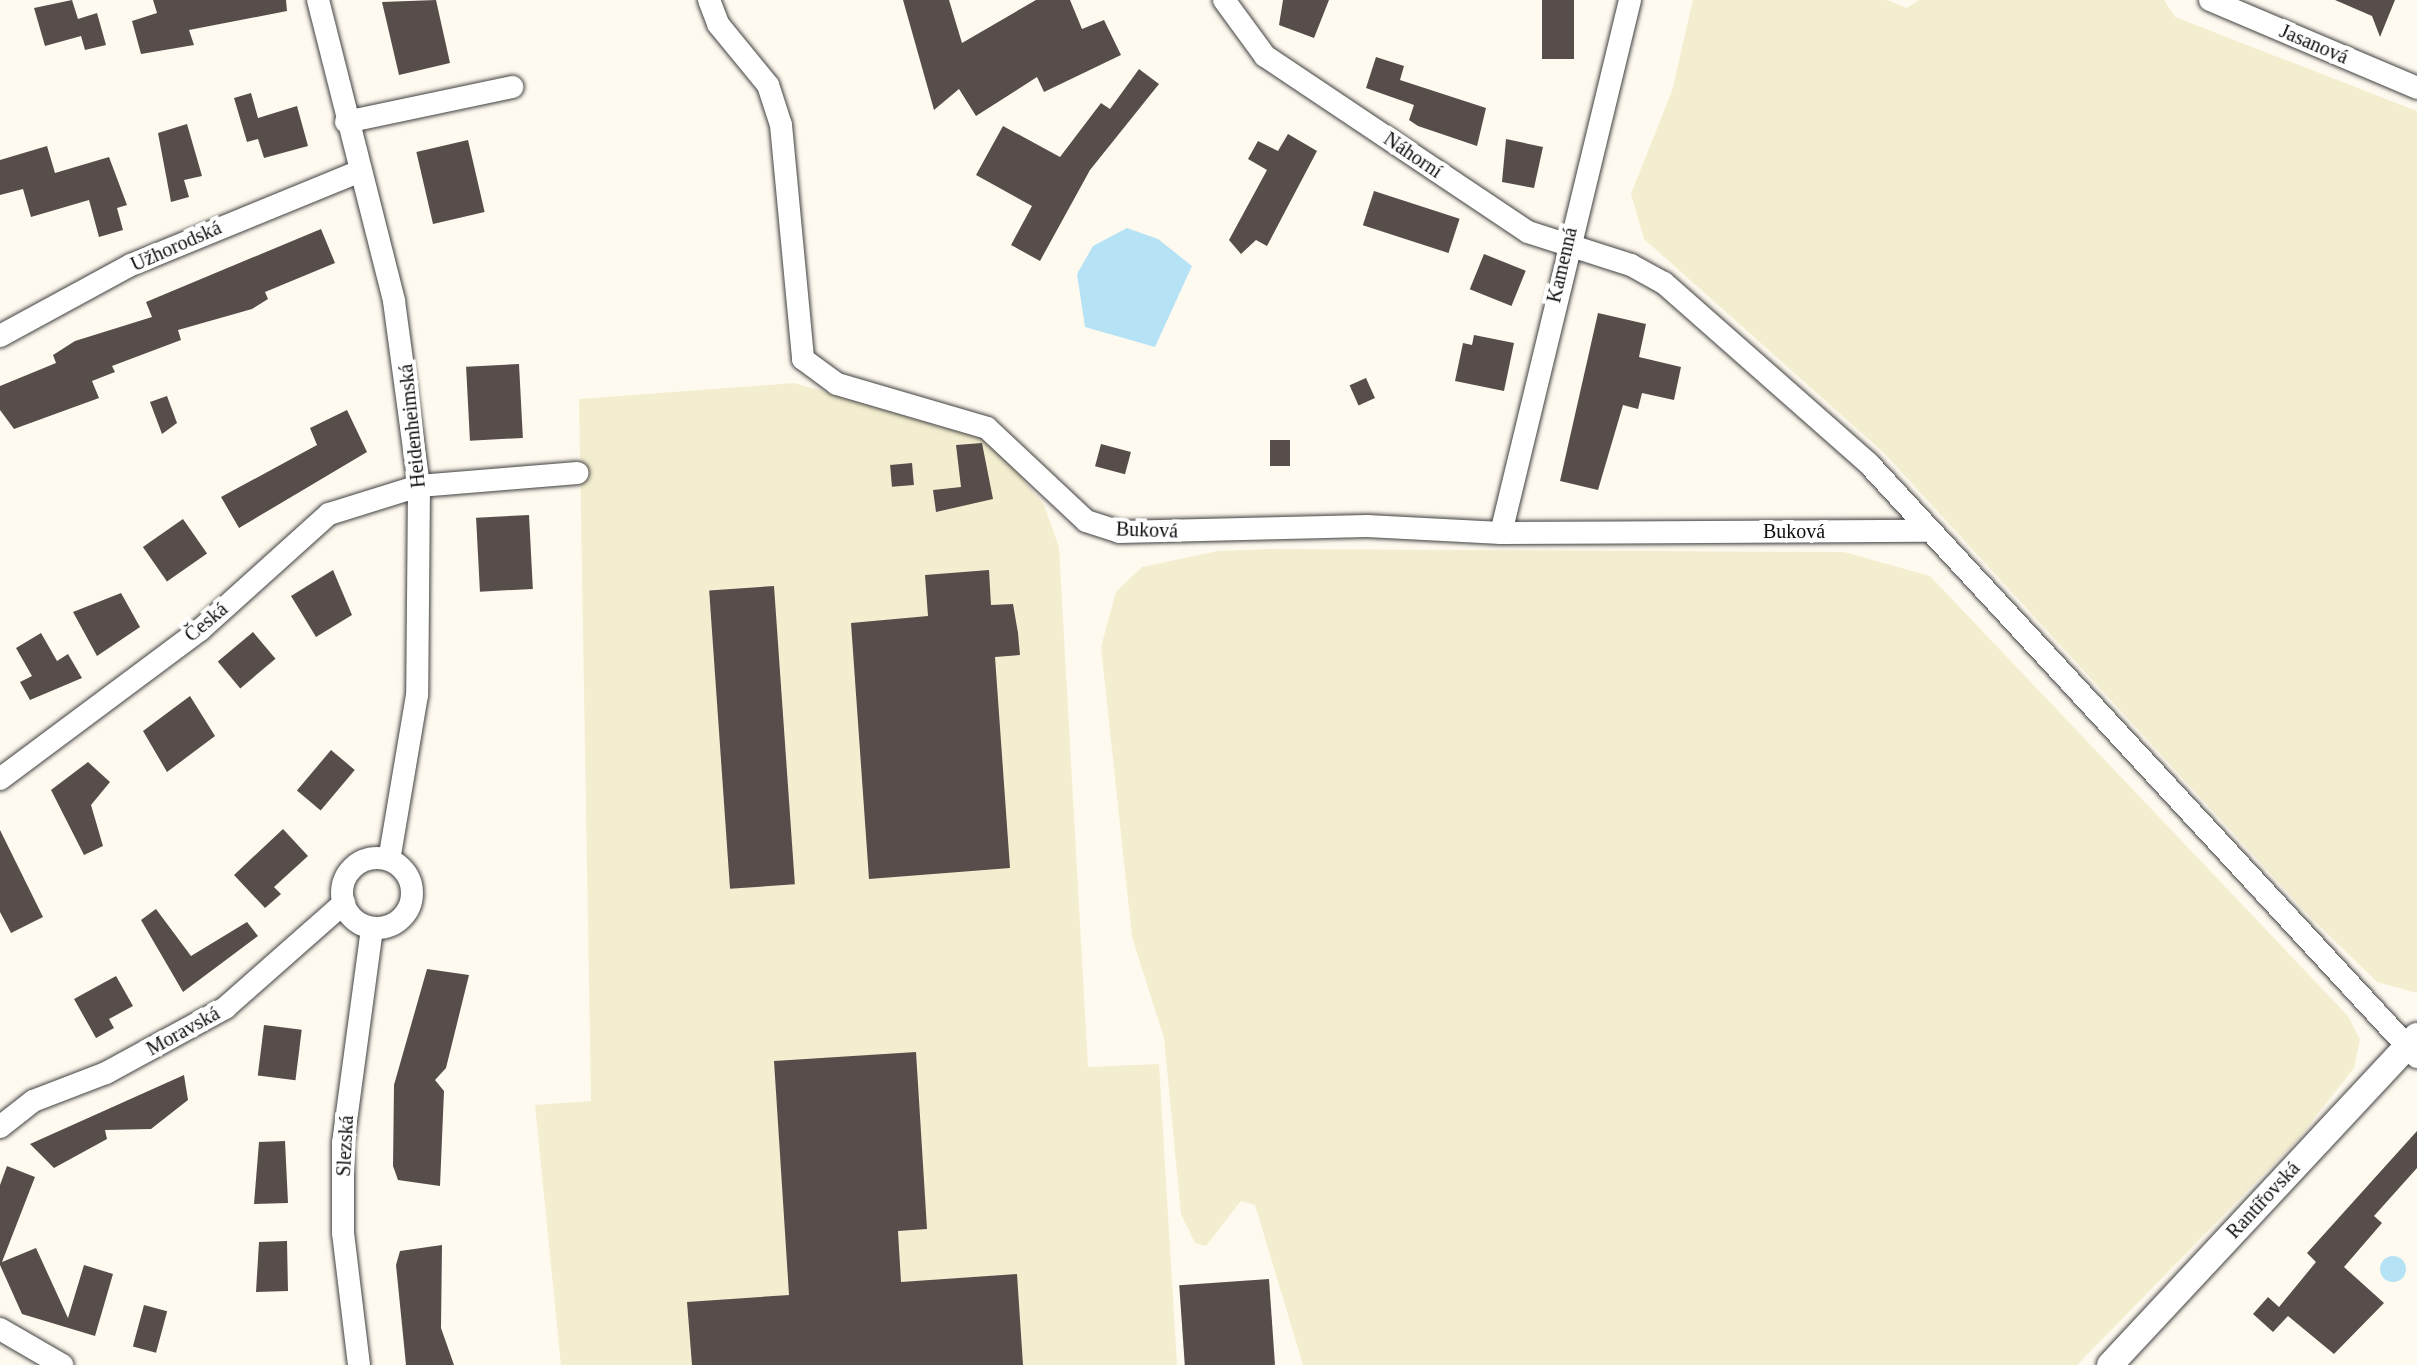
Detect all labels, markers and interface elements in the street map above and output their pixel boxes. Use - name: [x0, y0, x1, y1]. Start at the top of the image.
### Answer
- street label: Jasanová: [2276, 19, 2352, 69]
- street label: Náhorní: [1379, 127, 1447, 183]
- street label: Užhorodská: [127, 215, 225, 277]
- street label: Kamenná: [1542, 225, 1582, 305]
- street label: Heidenheimská: [394, 363, 430, 489]
- street label: Buková: [1115, 517, 1179, 543]
- street label: Buková: [1763, 519, 1825, 543]
- street label: Česká: [180, 597, 232, 647]
- street label: Moravská: [142, 1001, 224, 1061]
- street label: Slezská: [331, 1115, 359, 1177]
- street label: Rantířovská: [2221, 1156, 2305, 1244]

